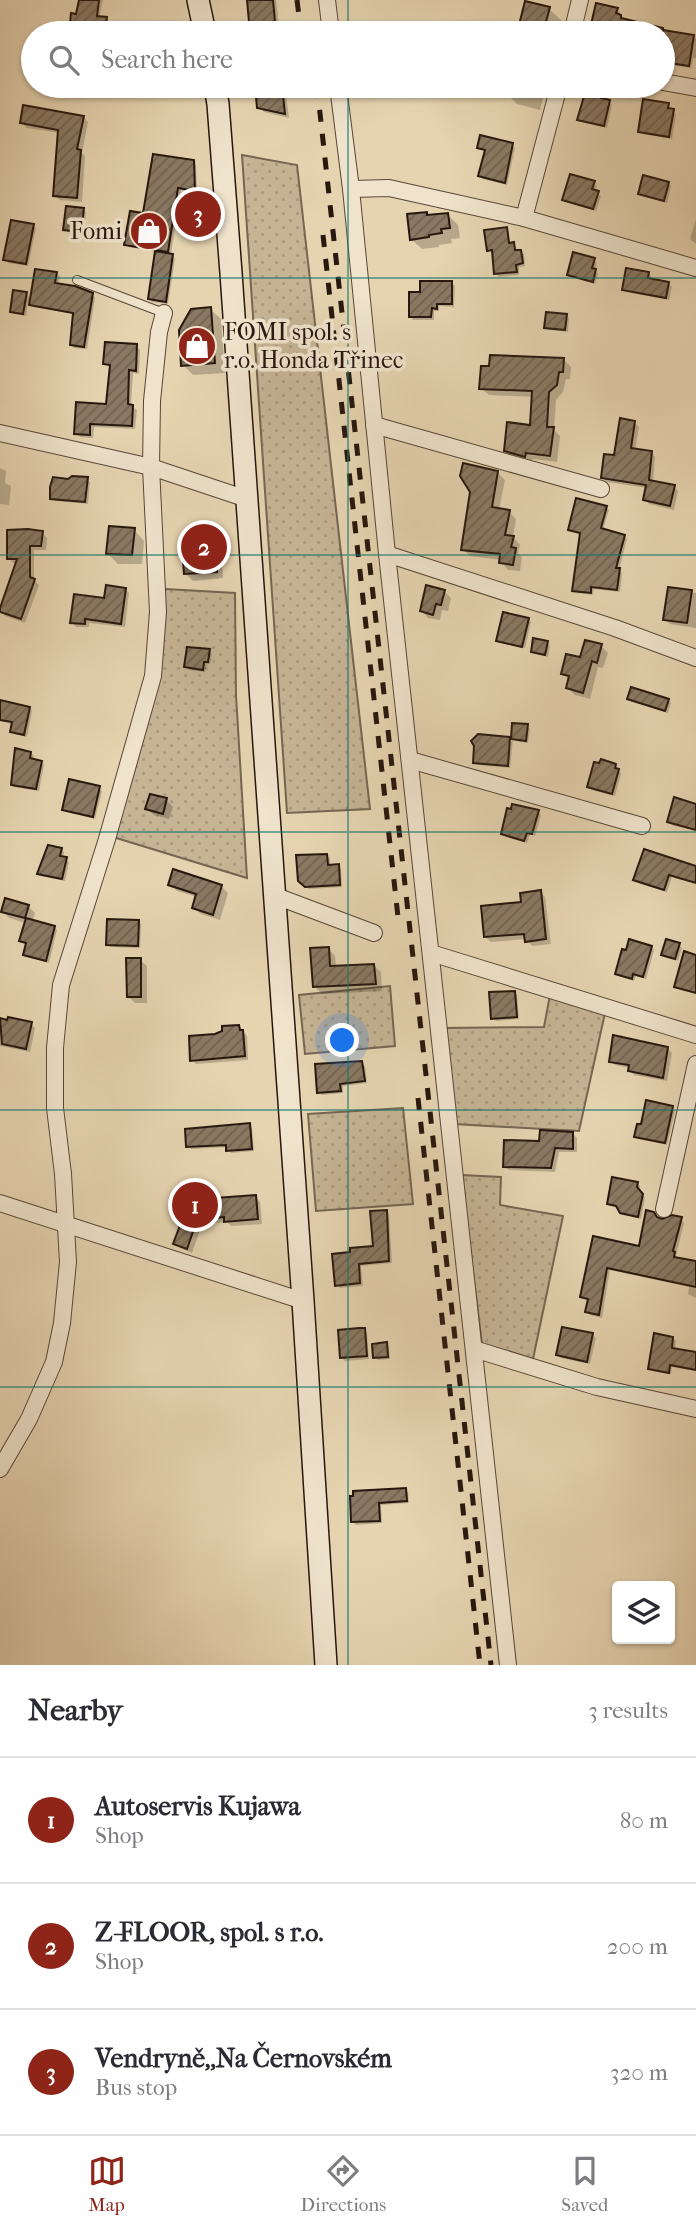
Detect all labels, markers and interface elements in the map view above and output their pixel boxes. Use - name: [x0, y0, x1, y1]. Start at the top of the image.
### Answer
- search box: [21, 21, 675, 98]
- icon: search: [45, 41, 83, 79]
- text: Search here: [101, 44, 233, 75]
- pin: 3: [175, 188, 221, 240]
- shop icon: Fomi: [128, 210, 170, 252]
- place label: Fomi: [70, 217, 122, 245]
- place label: FOMI spol. s r.o. Honda Třinec: [224, 318, 403, 374]
- shop icon: FOMI spol. s r.o. Honda Třinec: [176, 325, 218, 367]
- pin: 2: [181, 521, 227, 573]
- your location: [325, 1023, 359, 1057]
- pin: 1: [172, 1179, 218, 1231]
- map controls: [612, 1581, 675, 1644]
- button: layers: [612, 1581, 675, 1644]
- text: Nearby: [28, 1693, 123, 1728]
- text: 3 results: [588, 1697, 668, 1724]
- text: Autoservis Kujawa: [95, 1791, 300, 1822]
- text: 1: [47, 1807, 55, 1834]
- text: 80 m: [620, 1807, 668, 1834]
- text: Shop: [95, 1822, 144, 1849]
- text: Z-FLOOR, spol. s r.o.: [95, 1917, 323, 1948]
- text: 2: [45, 1933, 57, 1960]
- text: 200 m: [607, 1933, 668, 1960]
- text: Shop: [95, 1948, 144, 1975]
- text: Vendryně,,Na Černovském: [95, 2043, 392, 2074]
- text: 3: [46, 2059, 56, 2086]
- text: 320 m: [610, 2059, 668, 2086]
- text: Bus stop: [95, 2074, 177, 2101]
- tab: Map: [88, 2152, 126, 2216]
- tab: Directions: [301, 2152, 386, 2216]
- tab: Saved: [561, 2152, 608, 2216]

